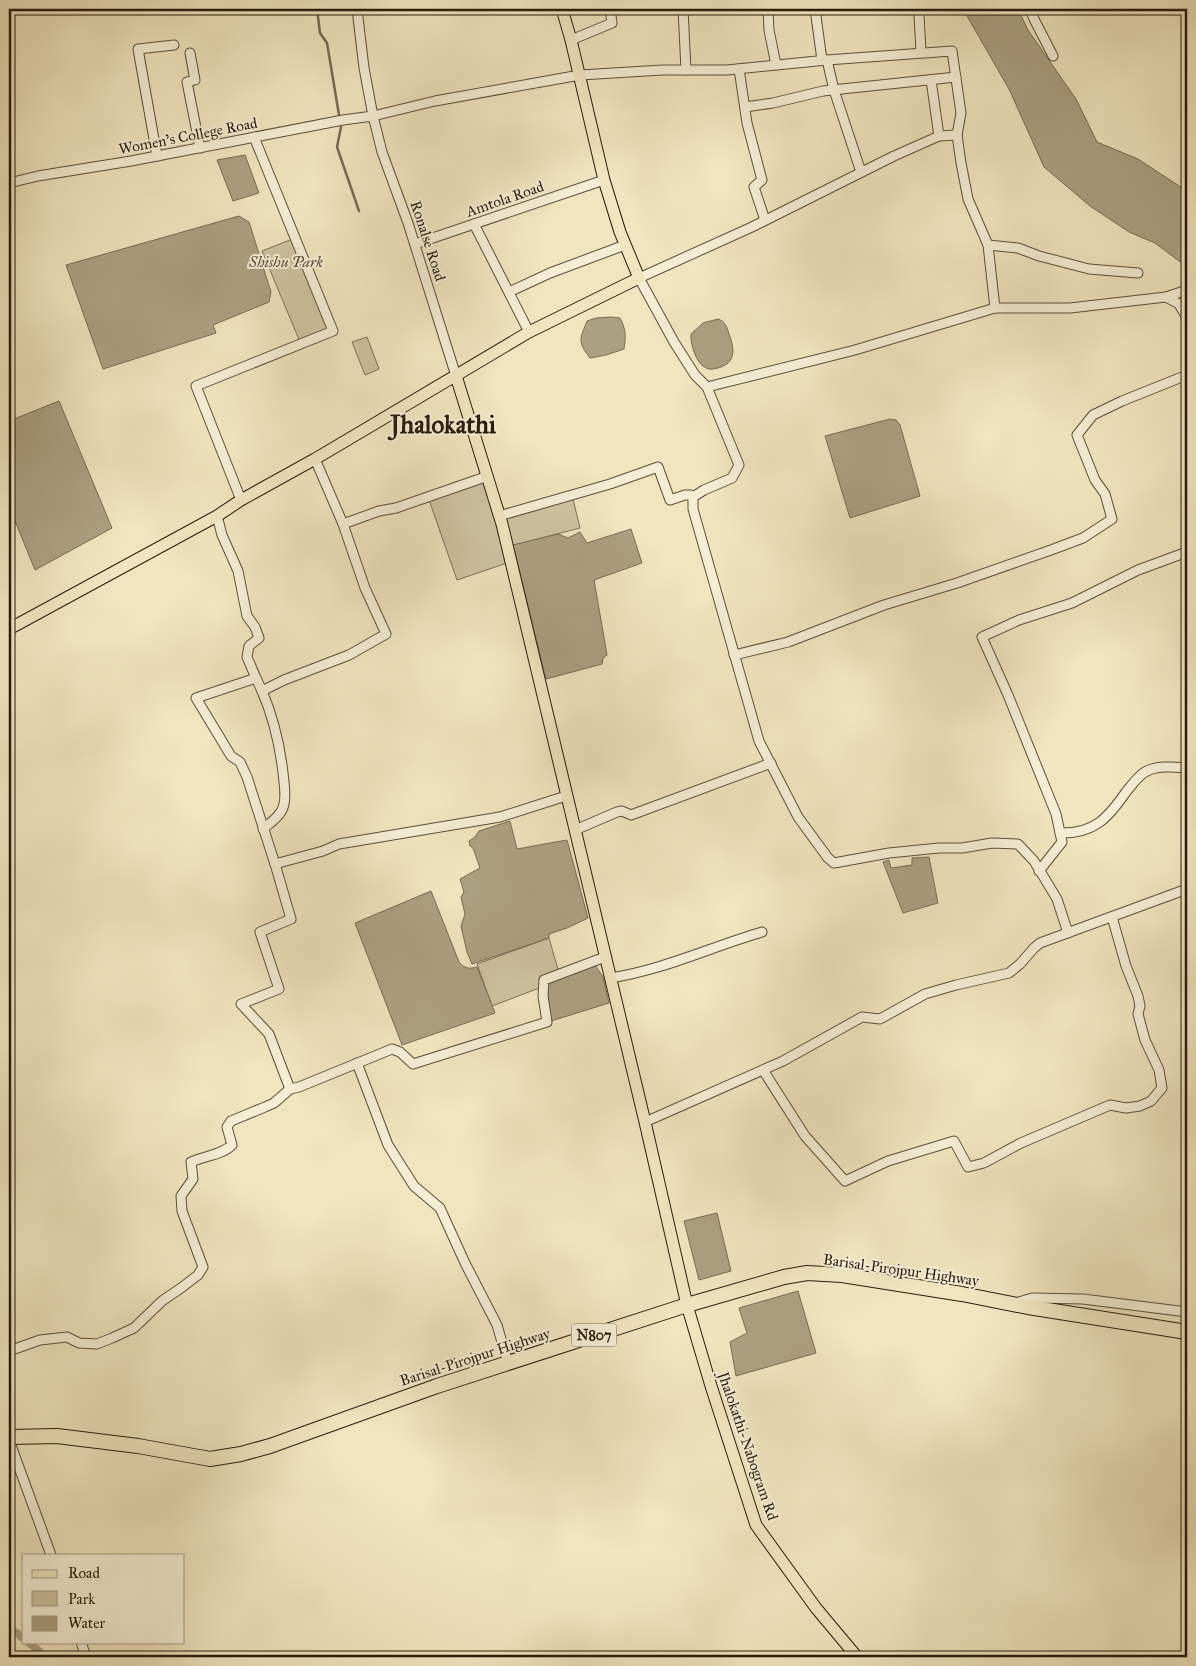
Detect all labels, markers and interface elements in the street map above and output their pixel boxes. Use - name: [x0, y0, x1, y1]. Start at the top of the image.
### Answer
- street label: Women's College Road: [117, 114, 259, 158]
- street label: Amtola Road: [463, 177, 547, 221]
- street label: Ronalse Road: [407, 198, 450, 284]
- park label: Shishu Park: [248, 253, 323, 271]
- district label: Jhalokathi: [387, 409, 496, 441]
- street label: Barisal-Pirojpur Highway: [822, 1250, 981, 1290]
- street label: Barisal-Pirojpur Highway: [397, 1324, 553, 1390]
- road number: N807: [572, 1324, 616, 1346]
- street label: Jhalokathi-Nabogram Rd: [712, 1367, 782, 1523]
- legend: [22, 1554, 185, 1644]
- text: Road: [68, 1564, 100, 1582]
- text: Park: [68, 1590, 95, 1608]
- text: Water: [68, 1614, 105, 1632]

